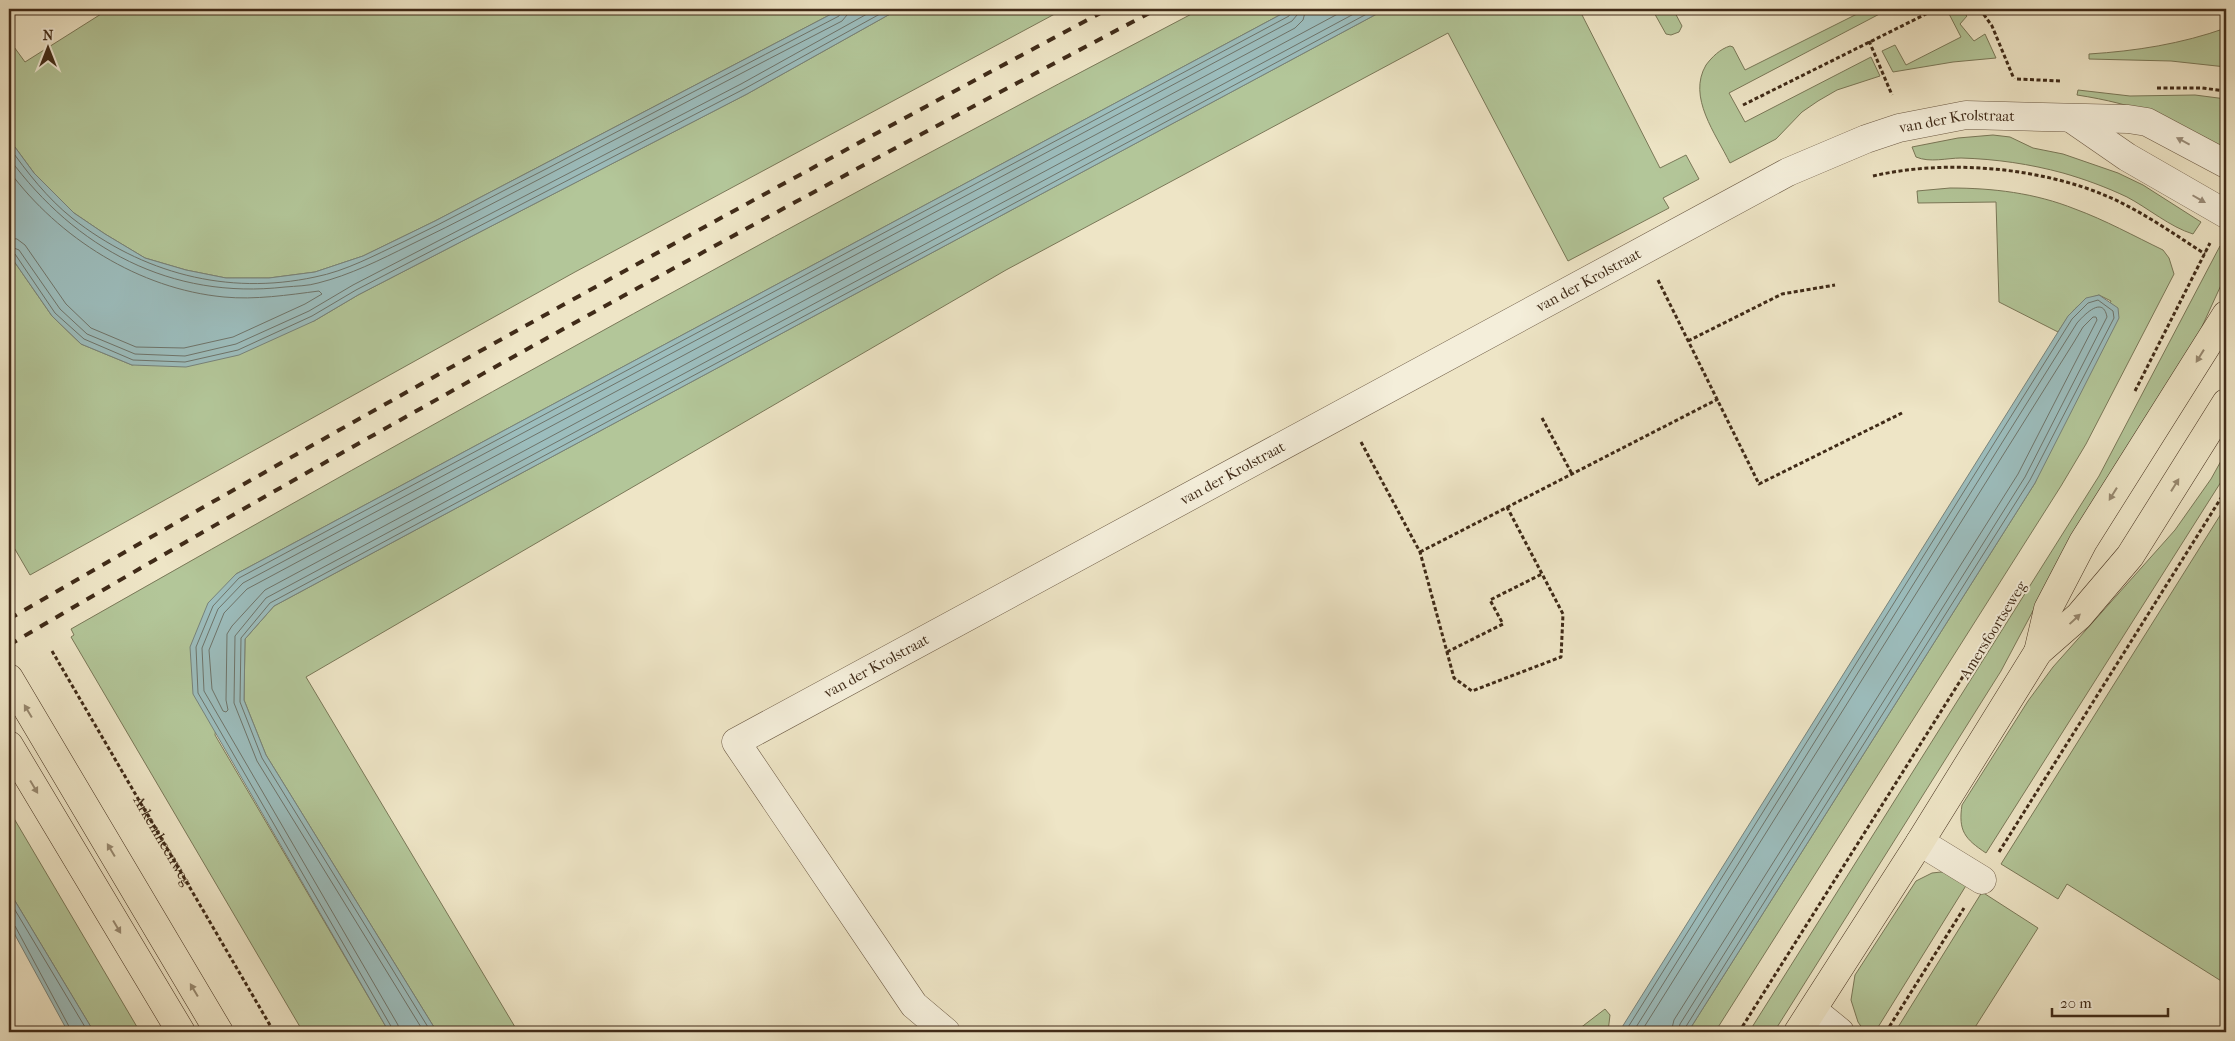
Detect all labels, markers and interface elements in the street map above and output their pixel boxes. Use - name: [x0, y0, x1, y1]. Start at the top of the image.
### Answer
- north arrow: [22, 22, 72, 72]
- text: N: [43, 27, 54, 44]
- street label: van der Krolstraat: [1897, 106, 2016, 137]
- one-way arrow: [2176, 137, 2190, 145]
- one-way arrow: [2192, 195, 2207, 203]
- street label: van der Krolstraat: [1533, 244, 1645, 316]
- one-way arrow: [2196, 350, 2205, 363]
- street label: van der Krolstraat: [1177, 437, 1289, 509]
- one-way arrow: [2170, 479, 2179, 492]
- one-way arrow: [2109, 487, 2118, 500]
- street label: Amersfoortseweg: [1955, 577, 2031, 683]
- one-way arrow: [2068, 614, 2081, 625]
- street label: van der Krolstraat: [821, 630, 932, 702]
- one-way arrow: [24, 704, 33, 717]
- one-way arrow: [29, 781, 38, 794]
- street label: Arkemheenweg: [129, 792, 197, 890]
- one-way arrow: [107, 844, 116, 857]
- one-way arrow: [113, 920, 122, 933]
- one-way arrow: [189, 984, 198, 997]
- scale bar: [2052, 986, 2169, 1018]
- text: 20 m: [2060, 994, 2092, 1012]

